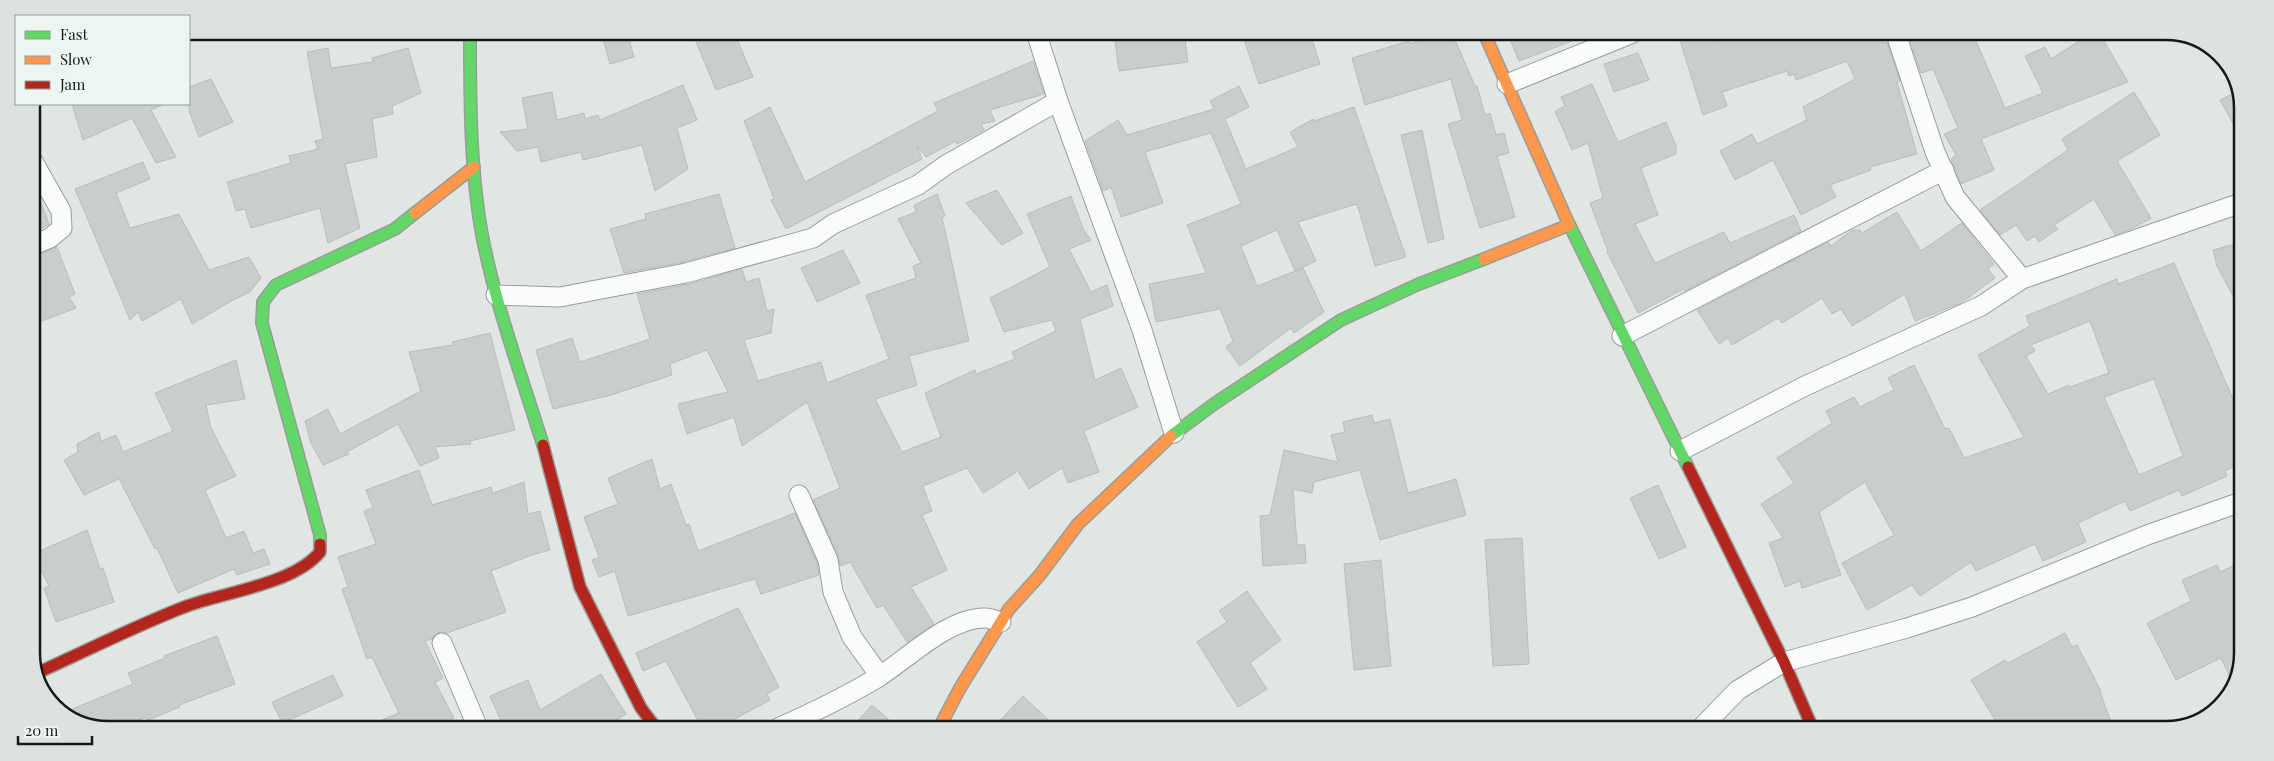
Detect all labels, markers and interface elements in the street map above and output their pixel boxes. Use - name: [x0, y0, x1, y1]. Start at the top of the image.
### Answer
- legend: [15, 15, 190, 105]
- text: Fast: [60, 24, 89, 44]
- text: Slow: [60, 49, 92, 69]
- text: Jam: [59, 74, 86, 94]
- scale bar: [18, 714, 91, 746]
- text: 20 m: [25, 720, 59, 740]

